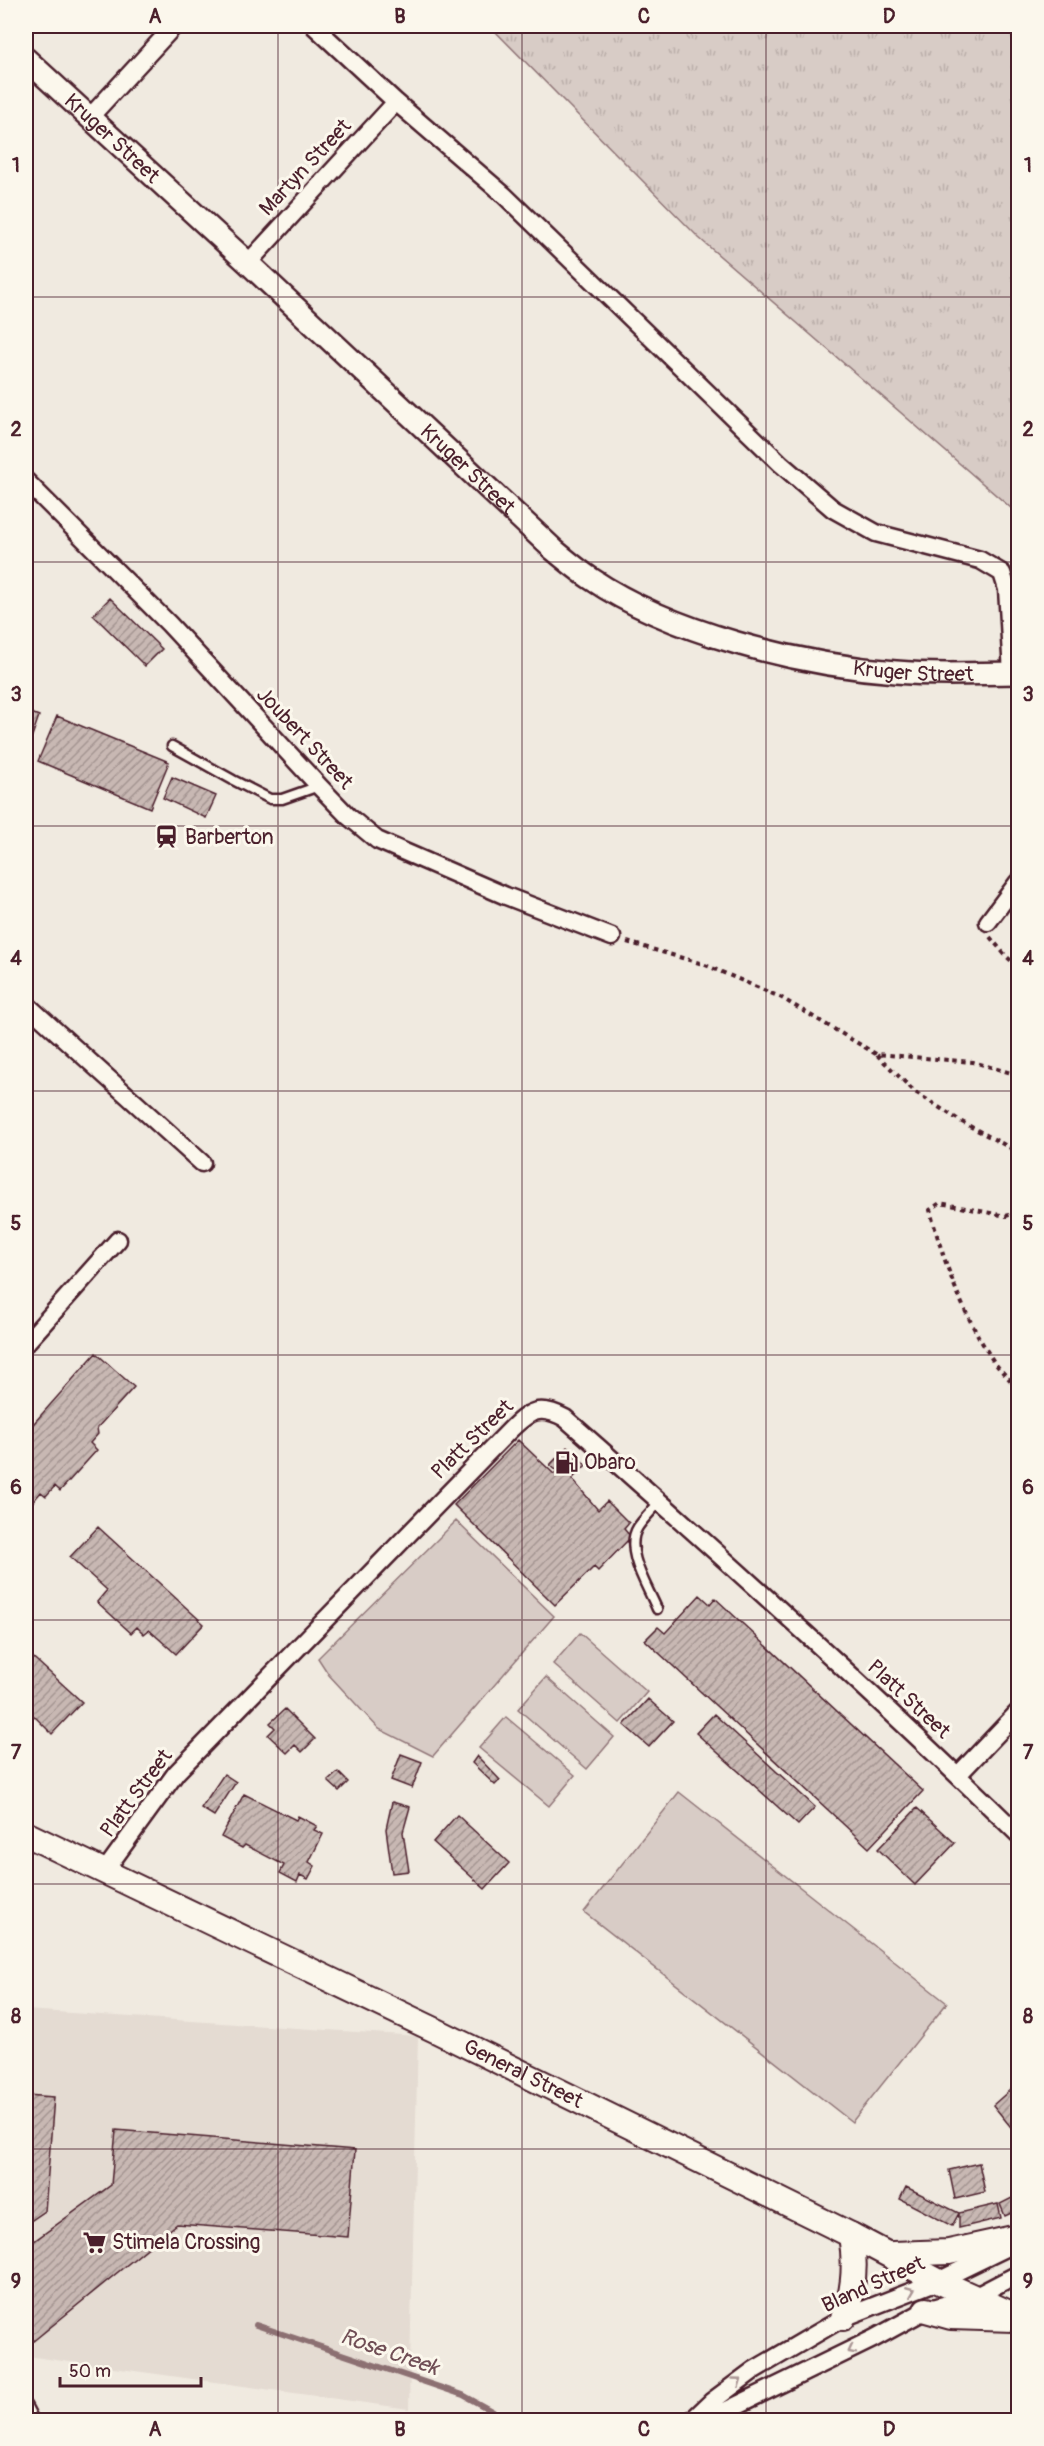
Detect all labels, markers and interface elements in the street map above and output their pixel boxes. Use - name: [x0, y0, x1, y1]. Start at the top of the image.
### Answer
- text: A: [149, 4, 162, 29]
- text: B: [394, 4, 406, 29]
- text: C: [638, 4, 650, 29]
- text: D: [883, 4, 896, 29]
- street label: Kruger Street: [58, 88, 166, 190]
- street label: Martyn Street: [253, 113, 358, 222]
- text: 1: [12, 153, 20, 178]
- text: 1: [1024, 153, 1032, 178]
- text: 2: [10, 417, 22, 442]
- text: 2: [1022, 417, 1034, 442]
- street label: Kruger Street: [414, 418, 521, 521]
- street label: Kruger Street: [851, 655, 974, 688]
- text: 3: [10, 682, 22, 707]
- street label: Joubert Street: [250, 682, 359, 795]
- text: 3: [1022, 682, 1034, 707]
- station icon: Barberton: [154, 824, 180, 850]
- place label: Barberton: [185, 824, 274, 851]
- text: 4: [10, 946, 22, 971]
- text: 4: [1022, 946, 1034, 971]
- text: 5: [11, 1211, 22, 1236]
- text: 5: [1023, 1211, 1034, 1236]
- street label: Platt Street: [426, 1393, 520, 1485]
- fuel station icon: Obaro: [553, 1449, 579, 1475]
- place label: Obaro: [584, 1449, 636, 1476]
- text: 6: [10, 1475, 22, 1500]
- text: 6: [1022, 1475, 1034, 1500]
- street label: Platt Street: [861, 1654, 956, 1745]
- text: 7: [11, 1740, 22, 1765]
- text: 7: [1023, 1740, 1034, 1765]
- street label: Platt Street: [94, 1743, 179, 1843]
- text: 8: [11, 2004, 21, 2029]
- text: 8: [1023, 2004, 1033, 2029]
- street label: General Street: [459, 2033, 588, 2115]
- supermarket icon: Stimela Crossing: [81, 2229, 107, 2255]
- place label: Stimela Crossing: [112, 2229, 260, 2256]
- street label: Bland Street: [818, 2250, 929, 2319]
- text: 9: [11, 2269, 21, 2294]
- text: 9: [1023, 2269, 1033, 2294]
- one-way arrow: [905, 2286, 915, 2299]
- water label: Rose Creek: [337, 2322, 444, 2382]
- one-way arrow: [847, 2343, 858, 2354]
- scale bar: [60, 2350, 201, 2388]
- text: 50 m: [69, 2360, 111, 2383]
- one-way arrow: [732, 2378, 743, 2389]
- text: A: [149, 2417, 162, 2442]
- text: B: [394, 2417, 406, 2442]
- text: C: [638, 2417, 650, 2442]
- text: D: [883, 2417, 896, 2442]

